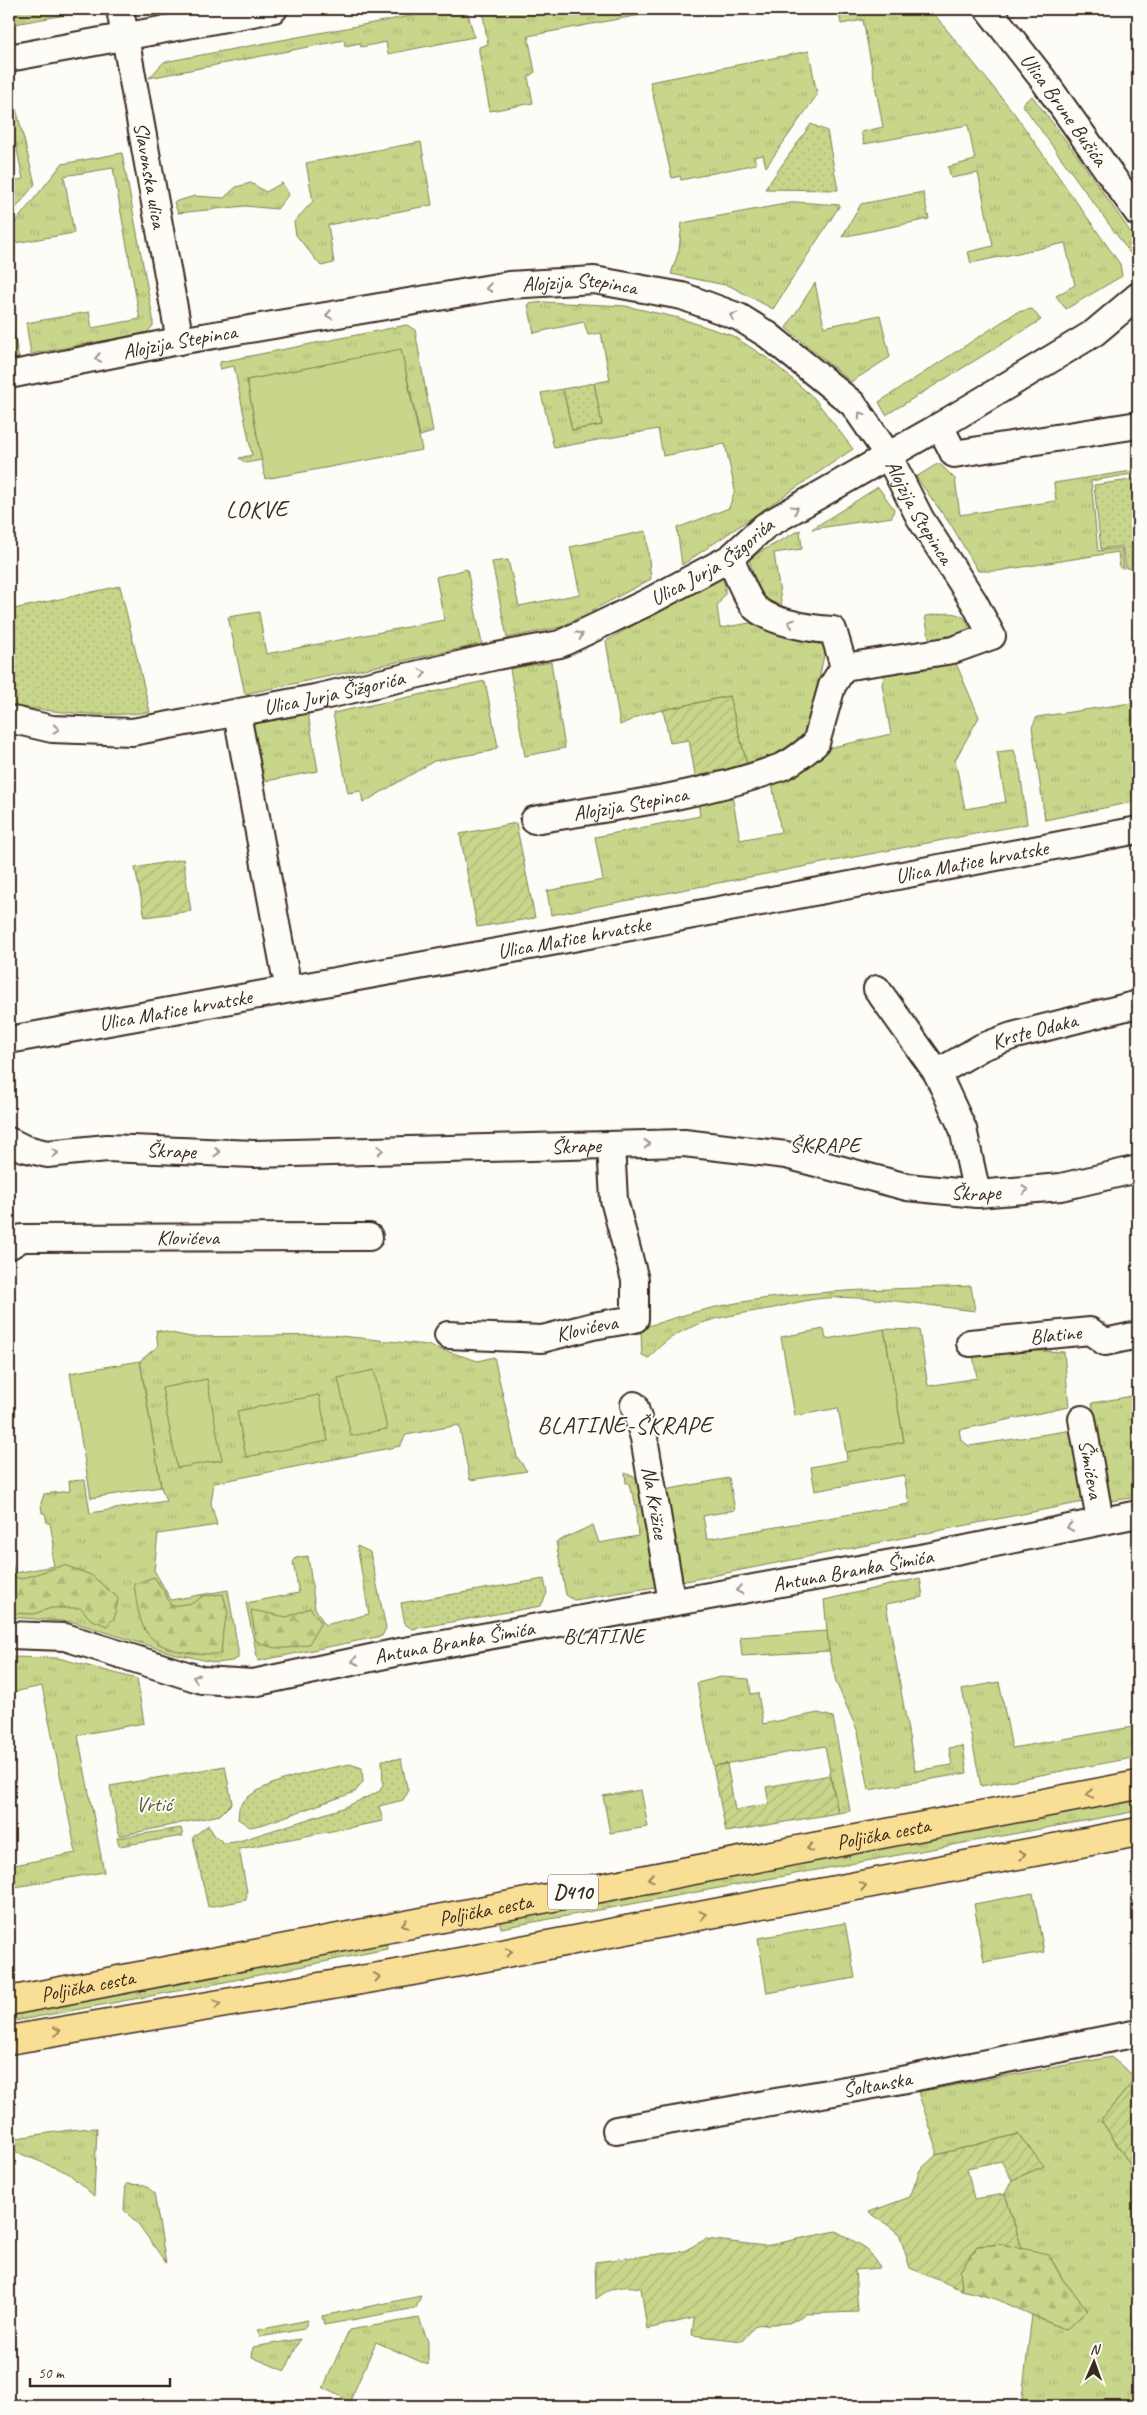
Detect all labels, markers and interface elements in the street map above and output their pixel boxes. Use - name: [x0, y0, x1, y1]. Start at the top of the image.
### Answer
- street label: Ulica Brune Bušića: [1014, 48, 1114, 173]
- street label: Slavonska ulica: [128, 120, 173, 233]
- street label: Alojzija Stepinca: [521, 267, 642, 301]
- one-way arrow: [485, 282, 493, 292]
- one-way arrow: [325, 309, 333, 320]
- one-way arrow: [730, 311, 738, 321]
- street label: Alojzija Stepinca: [120, 318, 241, 365]
- one-way arrow: [94, 352, 102, 362]
- one-way arrow: [858, 411, 867, 421]
- street label: Alojzija Stepinca: [880, 456, 961, 571]
- district label: LOKVE: [226, 494, 291, 524]
- one-way arrow: [789, 505, 798, 515]
- street label: Ulica Jurja Šižgorića: [646, 510, 779, 611]
- one-way arrow: [787, 619, 796, 629]
- one-way arrow: [575, 631, 584, 641]
- street label: Ulica Jurja Šižgorića: [261, 664, 409, 720]
- one-way arrow: [418, 668, 427, 679]
- one-way arrow: [53, 723, 61, 734]
- street label: Alojzija Stepinca: [571, 780, 693, 827]
- street label: Ulica Matice hrvatske: [893, 834, 1052, 889]
- street label: Ulica Matice hrvatske: [495, 910, 654, 964]
- street label: Ulica Matice hrvatske: [97, 983, 256, 1036]
- street label: Krste Odaka: [988, 1006, 1082, 1055]
- district label: ŠKRAPE: [789, 1131, 863, 1159]
- street label: Škrape: [551, 1132, 602, 1159]
- street label: Škrape: [146, 1137, 198, 1165]
- one-way arrow: [644, 1139, 651, 1149]
- one-way arrow: [376, 1145, 384, 1156]
- one-way arrow: [214, 1147, 222, 1158]
- one-way arrow: [52, 1148, 59, 1158]
- street label: Škrape: [950, 1178, 1003, 1207]
- one-way arrow: [1022, 1184, 1030, 1195]
- street label: Klovićeva: [157, 1224, 220, 1251]
- street label: Klovićeva: [553, 1309, 621, 1348]
- street label: Blatine: [1029, 1319, 1083, 1350]
- district label: BLATINE-ŠKRAPE: [537, 1410, 715, 1440]
- street label: Šimićeva: [1073, 1438, 1109, 1502]
- street label: Na Križice: [636, 1464, 674, 1542]
- one-way arrow: [1066, 1522, 1075, 1532]
- street label: Antuna Branka Šimića: [770, 1543, 937, 1597]
- one-way arrow: [734, 1584, 743, 1594]
- street label: Antuna Branka Šimića: [372, 1615, 538, 1670]
- district label: BLATINE: [563, 1622, 647, 1650]
- one-way arrow: [351, 1655, 360, 1666]
- one-way arrow: [192, 1673, 200, 1683]
- one-way arrow: [1086, 1788, 1095, 1799]
- park label: Vrtić: [136, 1791, 174, 1817]
- street label: Poljička cesta: [834, 1812, 934, 1855]
- one-way arrow: [806, 1842, 815, 1852]
- one-way arrow: [1018, 1850, 1026, 1860]
- one-way arrow: [646, 1872, 655, 1882]
- road number: D410: [548, 1874, 598, 1910]
- one-way arrow: [858, 1881, 867, 1891]
- street label: Poljička cesta: [436, 1888, 537, 1932]
- one-way arrow: [698, 1911, 707, 1921]
- one-way arrow: [401, 1918, 409, 1929]
- one-way arrow: [504, 1947, 513, 1957]
- street label: Poljička cesta: [39, 1964, 139, 2008]
- one-way arrow: [374, 1972, 382, 1983]
- one-way arrow: [213, 2000, 221, 2010]
- one-way arrow: [52, 2027, 61, 2037]
- street label: Šoltanska: [841, 2065, 916, 2103]
- north arrow: [1070, 2338, 1120, 2388]
- text: N: [1090, 2341, 1101, 2358]
- scale bar: [30, 2355, 170, 2387]
- text: 50 m: [38, 2364, 65, 2383]

